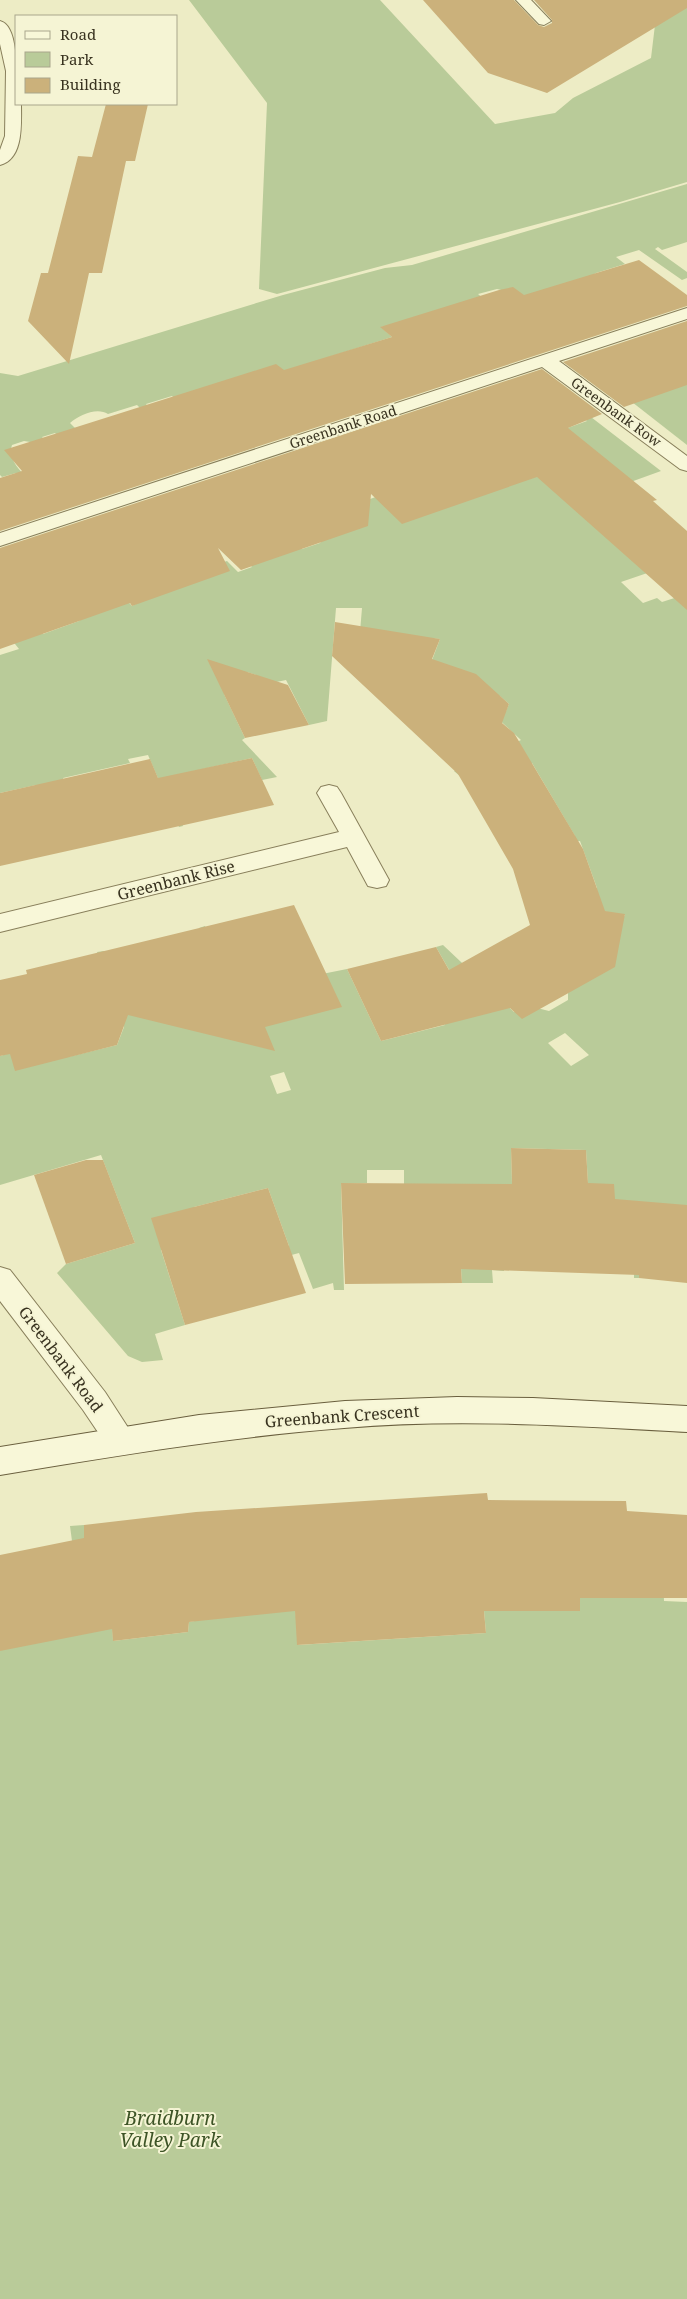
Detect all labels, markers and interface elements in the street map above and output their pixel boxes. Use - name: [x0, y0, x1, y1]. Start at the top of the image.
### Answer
- legend: [15, 15, 178, 105]
- text: Road: [60, 24, 96, 44]
- text: Park: [60, 49, 94, 69]
- text: Building: [60, 74, 121, 94]
- street label: Greenbank Row: [567, 372, 666, 451]
- street label: Greenbank Road: [287, 400, 399, 453]
- street label: Greenbank Rise: [115, 855, 237, 905]
- street label: Greenbank Road: [14, 1301, 108, 1417]
- street label: Greenbank Crescent: [264, 1400, 420, 1432]
- park label: Braidburn Valley Park: [119, 2105, 222, 2153]

